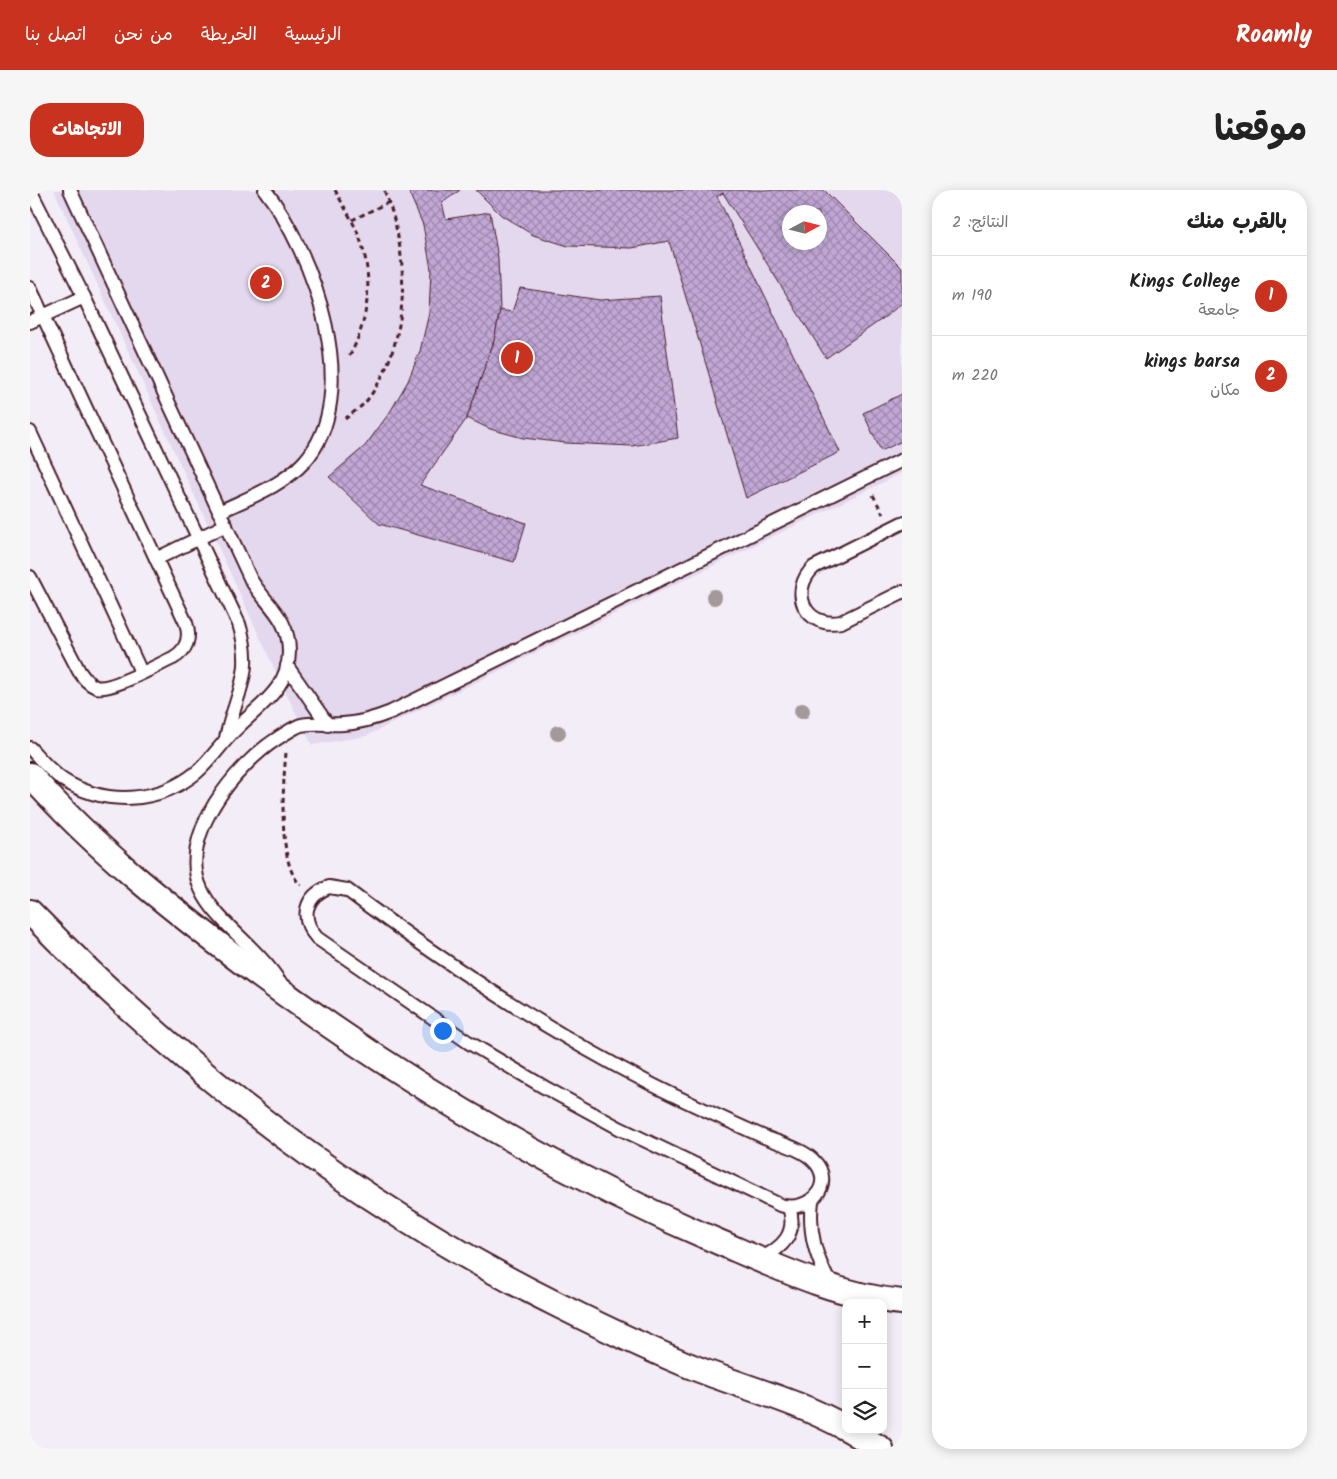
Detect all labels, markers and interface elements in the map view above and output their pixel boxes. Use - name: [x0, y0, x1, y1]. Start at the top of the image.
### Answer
- text: Roamly: [1236, 16, 1312, 55]
- text: اتصل بنا: [25, 21, 86, 50]
- text: من نحن: [114, 21, 173, 50]
- text: الخريطة: [201, 21, 257, 50]
- text: الرئيسية: [285, 21, 341, 50]
- button: الاتجاهات: [30, 103, 144, 157]
- text: موقعنا: [1214, 103, 1307, 159]
- north arrow: [782, 205, 827, 250]
- text: بالقرب منك: [1187, 206, 1287, 239]
- text: النتائج: 2: [952, 210, 1009, 235]
- pin: 2: [250, 264, 282, 302]
- text: Kings College: [1130, 267, 1240, 297]
- text: 190 m: [952, 283, 992, 308]
- text: 1: [1269, 283, 1273, 308]
- text: جامعة: [1198, 298, 1240, 323]
- pin: 1: [501, 339, 533, 377]
- text: kings barsa: [1144, 347, 1240, 377]
- text: 220 m: [952, 363, 998, 388]
- text: 2: [1266, 363, 1276, 388]
- text: مكان: [1210, 378, 1240, 403]
- your location: [430, 1018, 456, 1044]
- map controls: [842, 1299, 887, 1434]
- button: +: [842, 1299, 887, 1344]
- button: −: [842, 1344, 887, 1389]
- button: layers: [842, 1389, 887, 1434]

